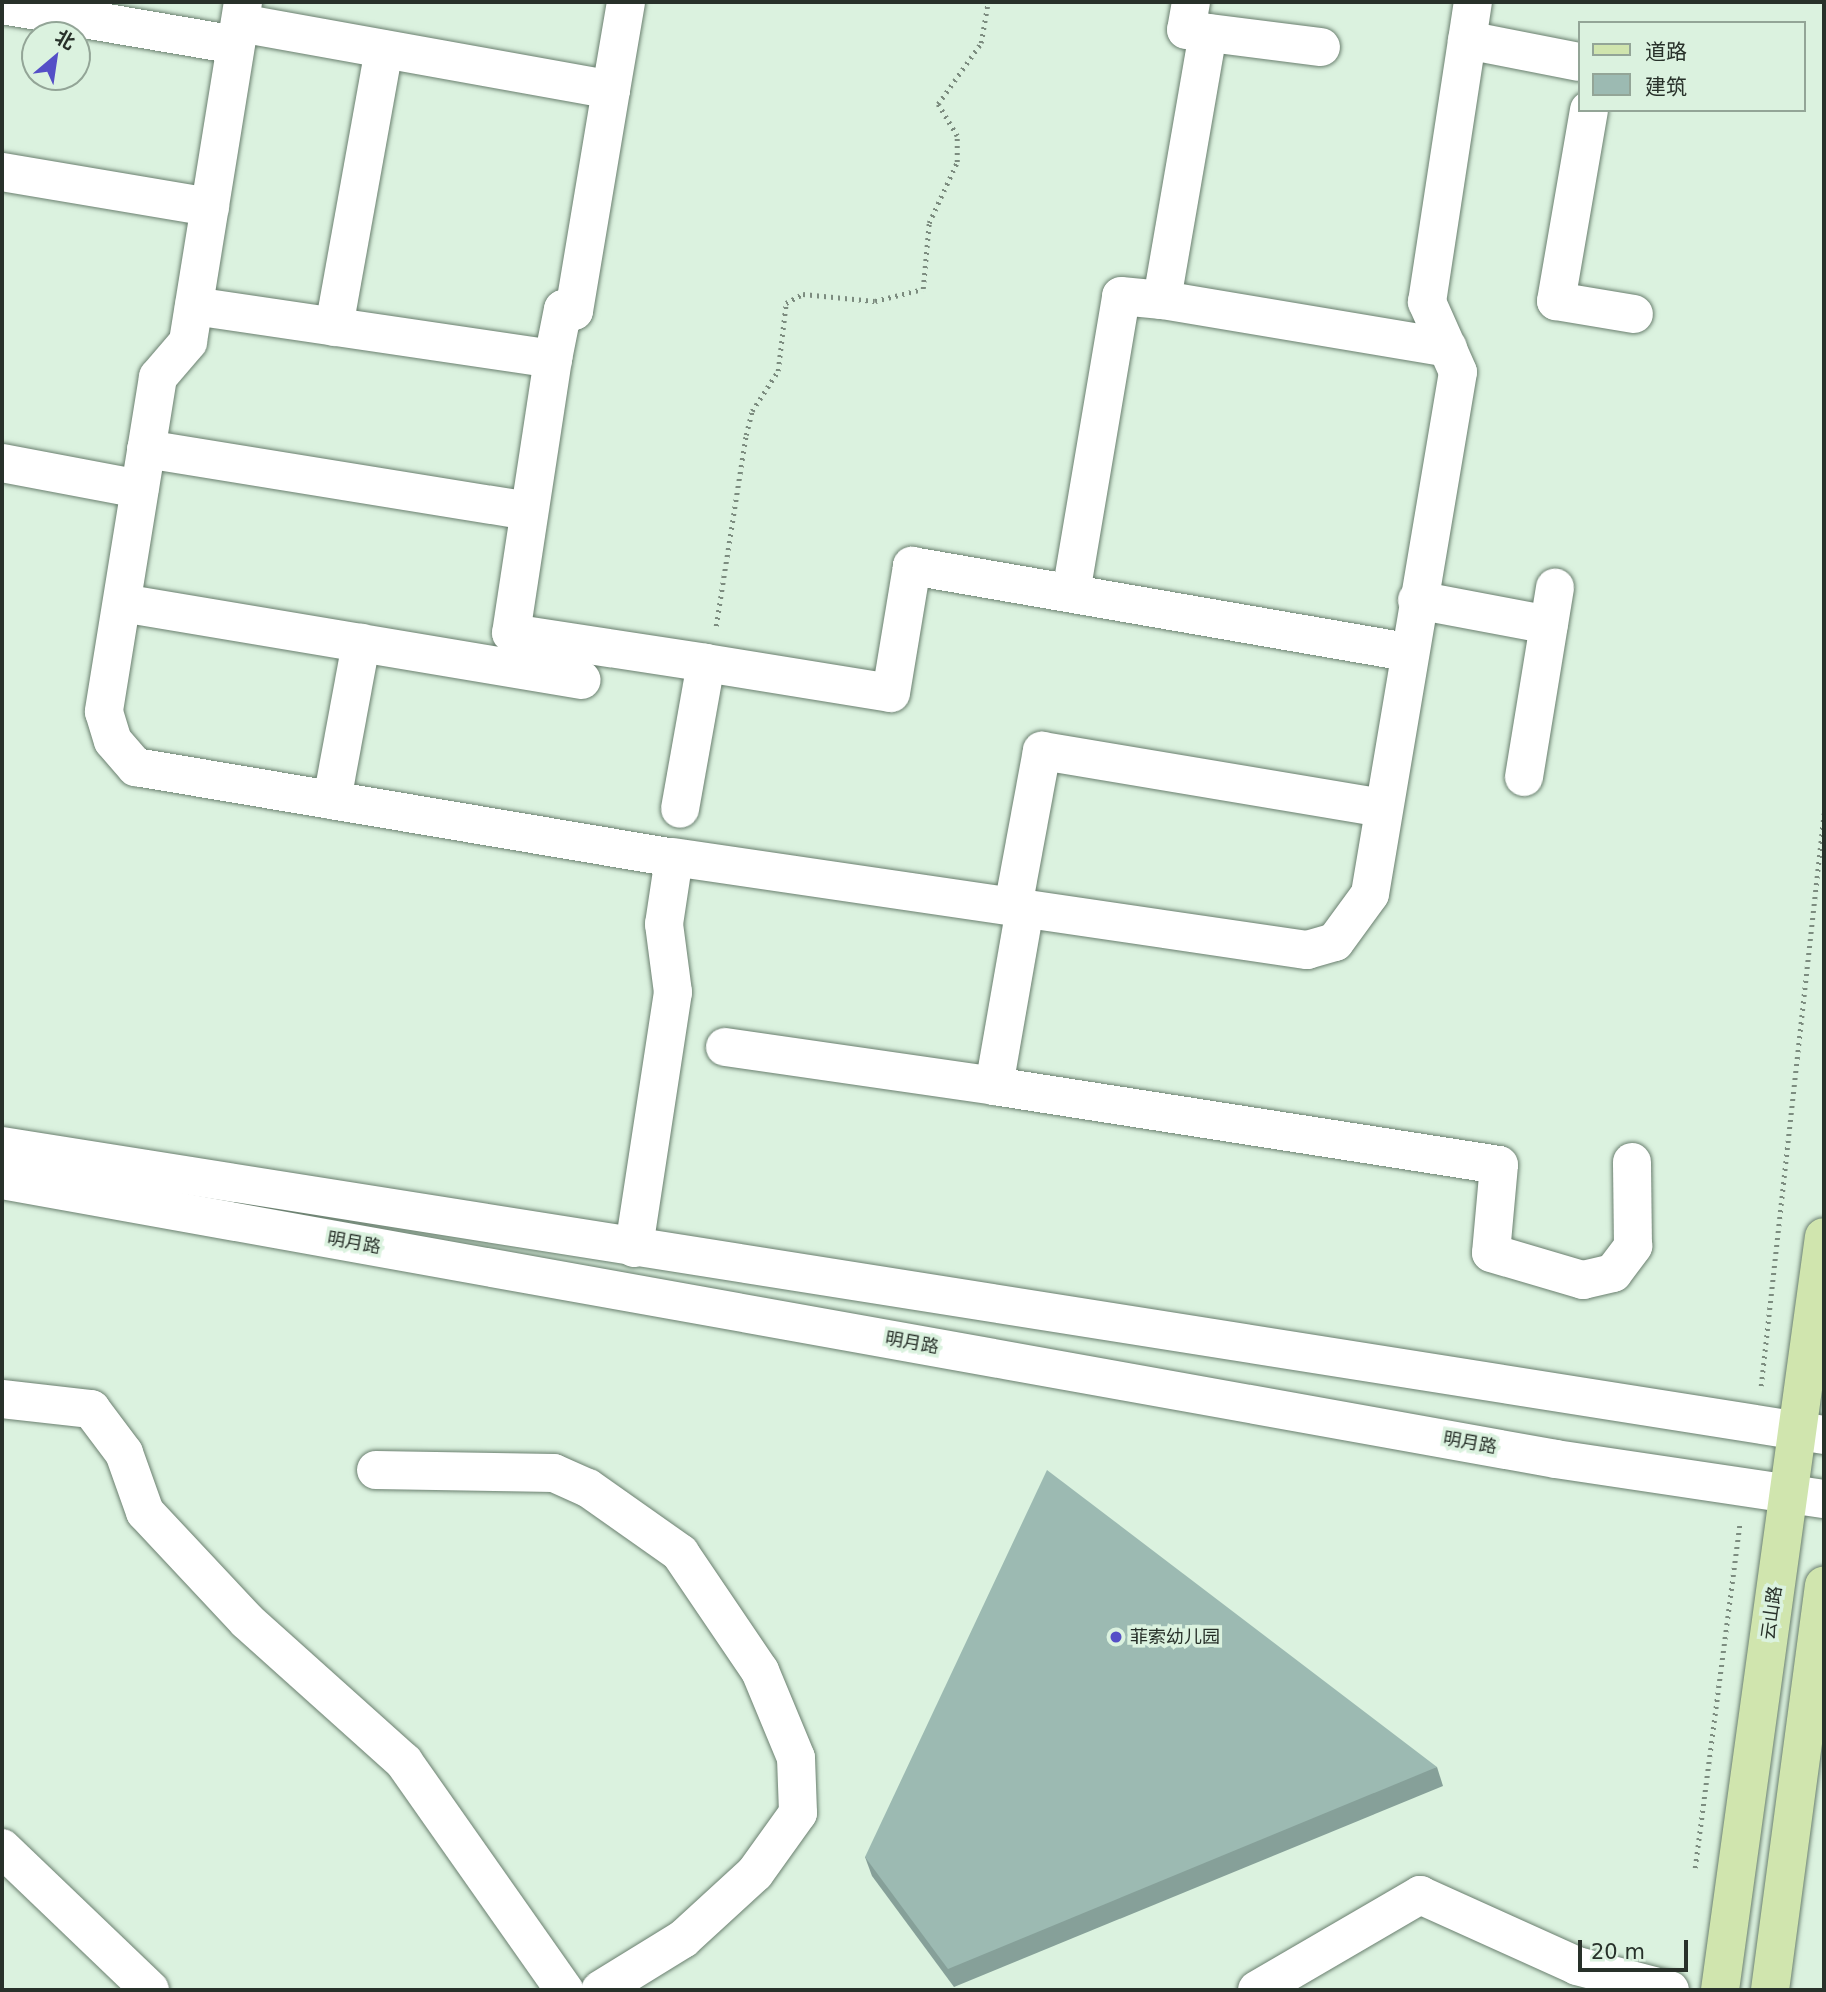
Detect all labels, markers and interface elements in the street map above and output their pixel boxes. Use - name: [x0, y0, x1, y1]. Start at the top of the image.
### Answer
- north arrow: [21, 21, 91, 91]
- legend: [1577, 21, 1805, 112]
- text: 北: [52, 25, 79, 54]
- text: 道路: [1645, 40, 1687, 64]
- text: 建筑: [1645, 75, 1687, 99]
- street label: 明月路: [326, 1228, 382, 1258]
- street label: 明月路: [884, 1328, 940, 1358]
- street label: 明月路: [1442, 1428, 1498, 1458]
- street label: 云山路: [1758, 1585, 1786, 1641]
- place label: 菲索幼儿园: [1130, 1626, 1220, 1648]
- marker: 菲索幼儿园: [1108, 1629, 1124, 1645]
- scale bar: [1581, 1926, 1691, 1970]
- text: 20 m: [1591, 1940, 1645, 1964]

